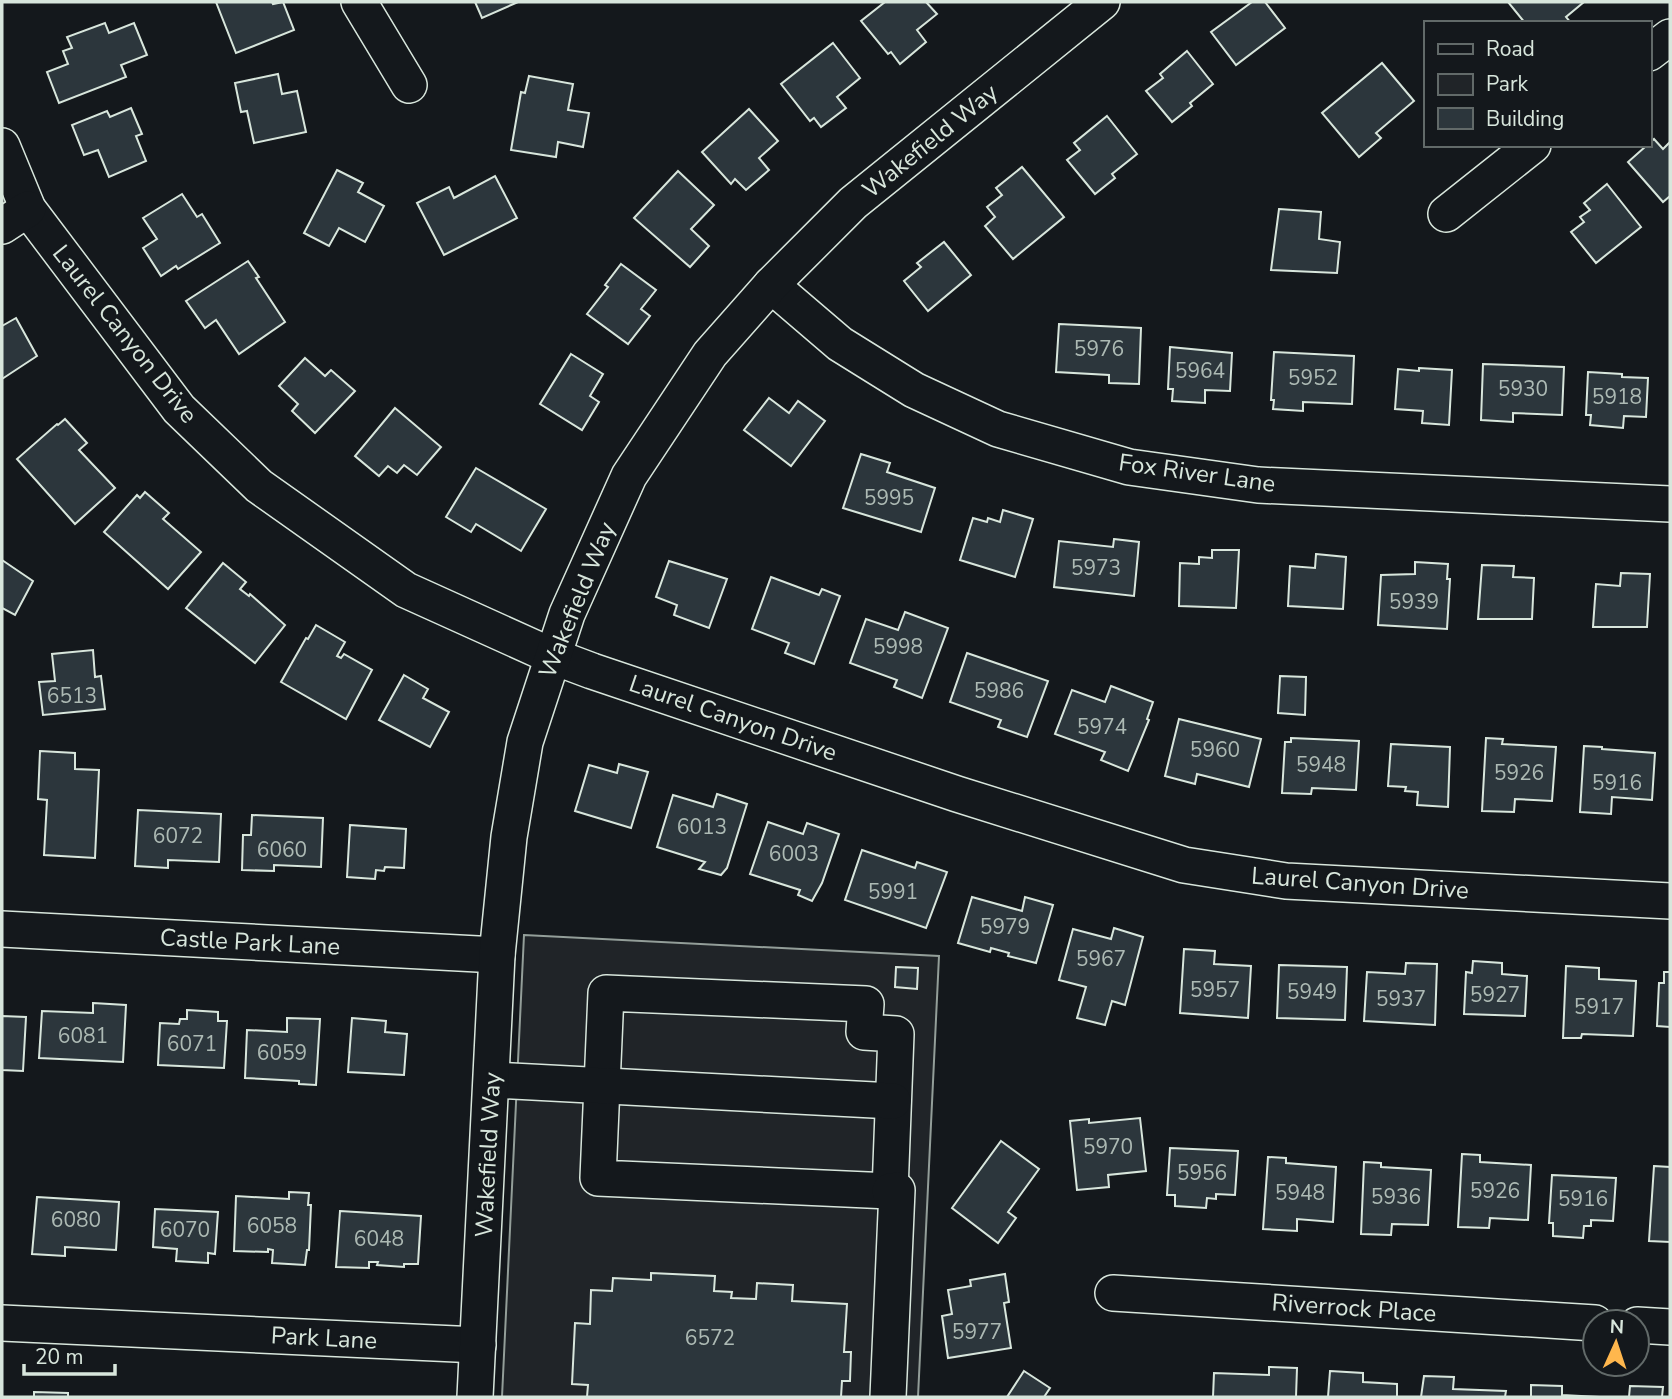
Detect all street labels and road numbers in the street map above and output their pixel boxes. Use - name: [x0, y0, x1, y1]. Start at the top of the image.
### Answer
- street label: Wakefield Way: [856, 76, 1005, 206]
- street label: Laurel Canyon Drive: [45, 238, 205, 430]
- street label: Fox River Lane: [1117, 446, 1277, 500]
- street label: Wakefield Way: [531, 517, 623, 683]
- street label: Laurel Canyon Drive: [625, 667, 841, 769]
- street label: Laurel Canyon Drive: [1250, 859, 1470, 907]
- street label: Castle Park Lane: [159, 921, 341, 963]
- street label: Wakefield Way: [468, 1071, 508, 1238]
- street label: Riverrock Place: [1271, 1286, 1437, 1330]
- street label: Park Lane: [270, 1319, 378, 1357]

